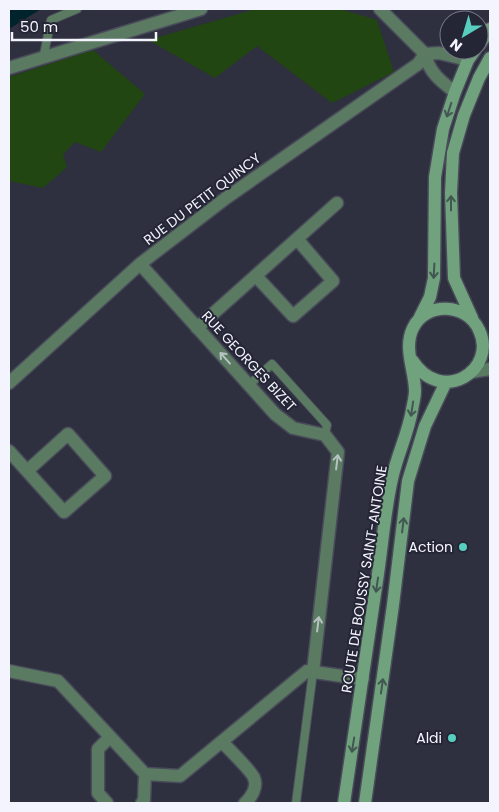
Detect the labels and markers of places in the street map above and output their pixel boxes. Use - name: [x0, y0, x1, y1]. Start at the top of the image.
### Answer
- place label: Action: [409, 537, 453, 557]
- marker: Action: [457, 541, 469, 553]
- place label: Aldi: [416, 728, 442, 748]
- marker: Aldi: [446, 732, 458, 744]

